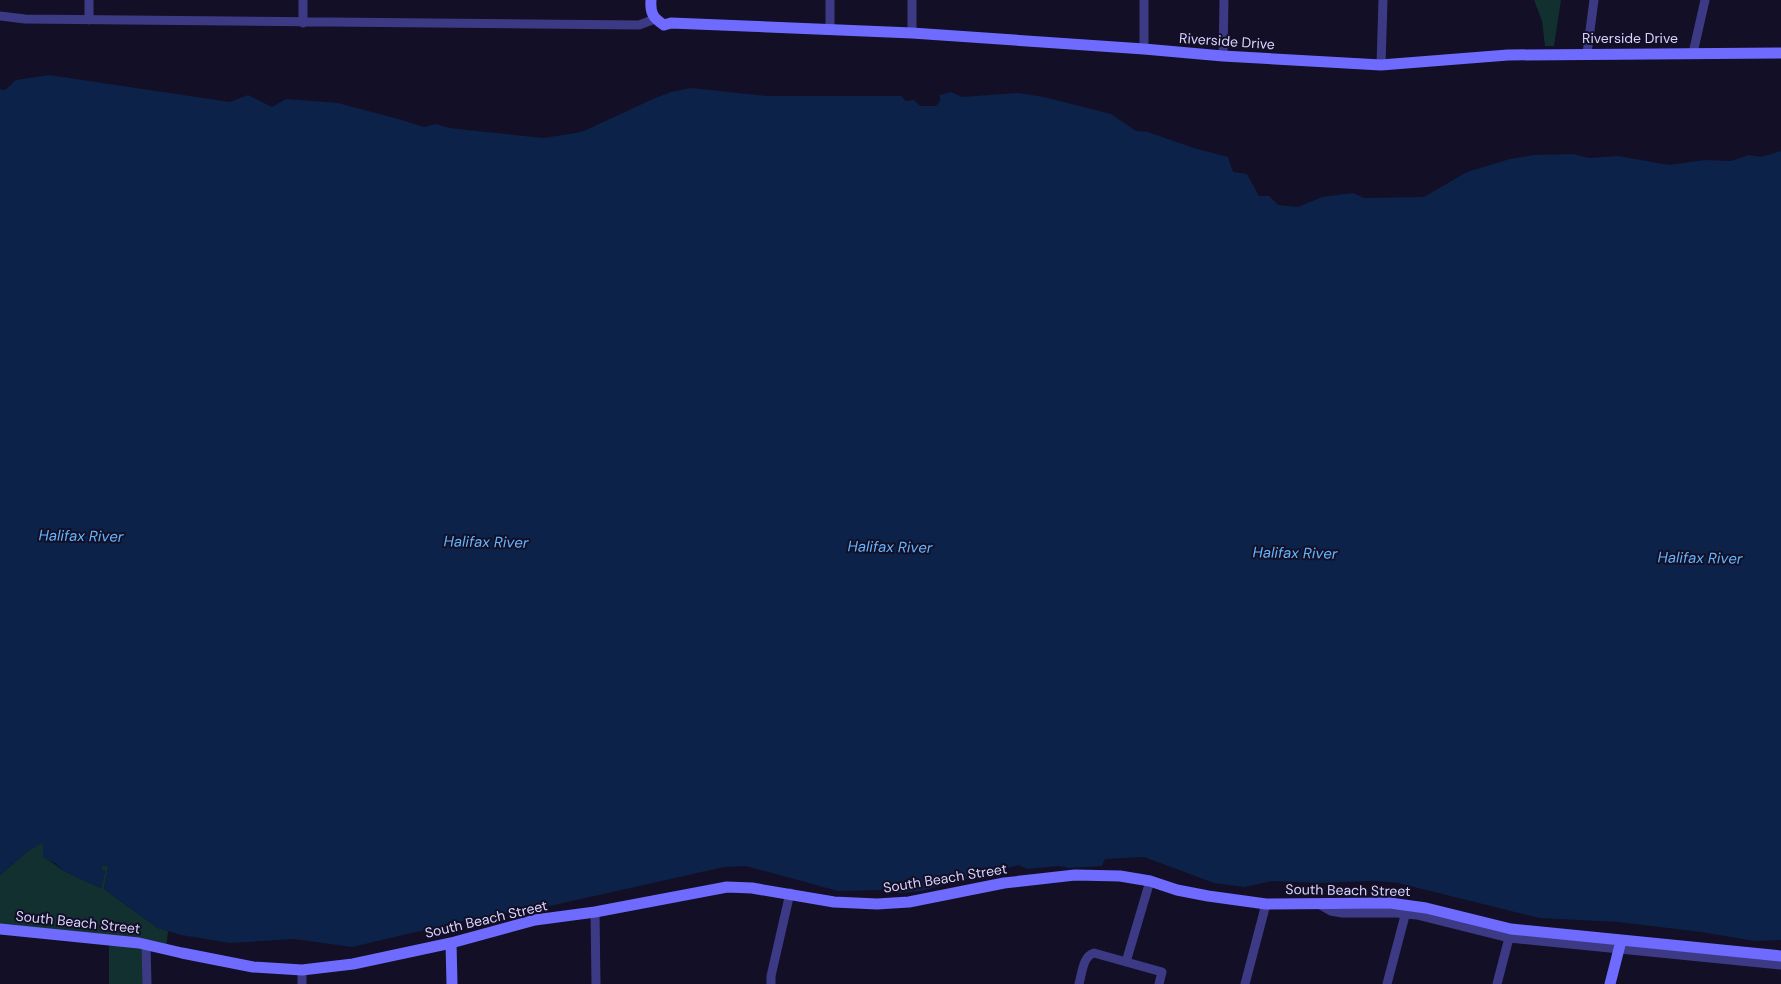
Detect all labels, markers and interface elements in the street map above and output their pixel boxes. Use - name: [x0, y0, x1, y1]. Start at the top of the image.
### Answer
- street label: Riverside Drive: [1179, 29, 1275, 53]
- street label: Riverside Drive: [1582, 29, 1678, 47]
- water label: Halifax River: [38, 525, 124, 547]
- water label: Halifax River: [443, 531, 529, 553]
- water label: Halifax River: [847, 536, 933, 558]
- water label: Halifax River: [1252, 542, 1338, 564]
- water label: Halifax River: [1657, 547, 1743, 569]
- street label: South Beach Street: [882, 859, 1008, 897]
- street label: South Beach Street: [1285, 880, 1411, 900]
- street label: South Beach Street: [423, 896, 549, 942]
- street label: South Beach Street: [15, 907, 141, 937]

